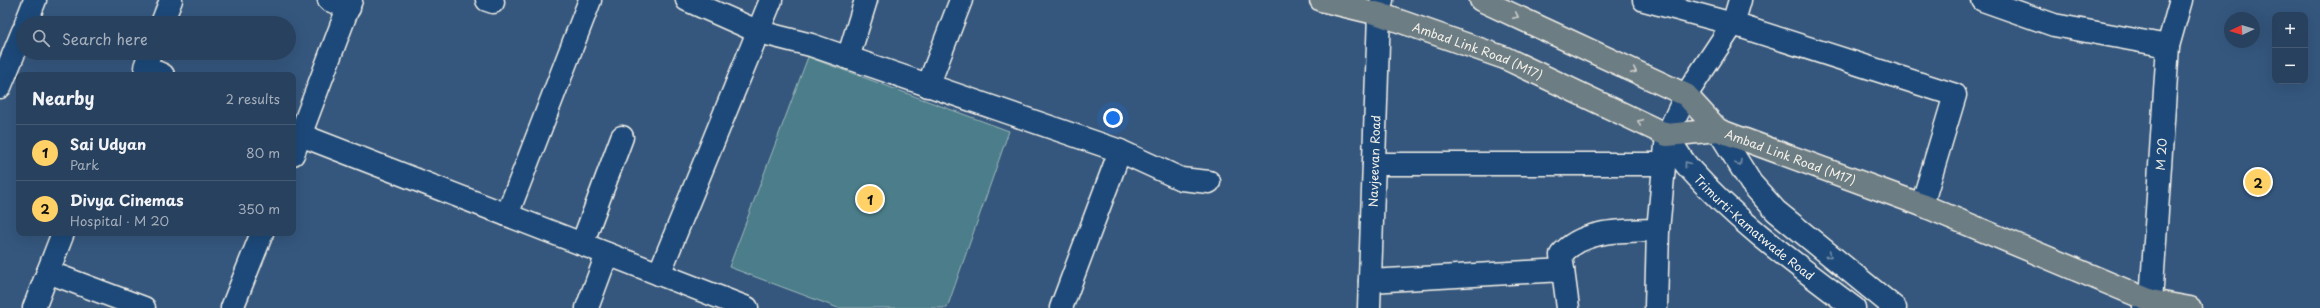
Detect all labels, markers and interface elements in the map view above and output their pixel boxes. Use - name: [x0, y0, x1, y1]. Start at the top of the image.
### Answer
- one-way arrow: [1512, 11, 1520, 19]
- north arrow: [2224, 12, 2260, 48]
- map controls: [2272, 12, 2308, 84]
- button: +: [2272, 12, 2308, 48]
- search box: [16, 16, 296, 60]
- street label: Ambad Link Road (M17): [1410, 17, 1546, 84]
- icon: search: [30, 27, 52, 49]
- text: Search here: [62, 27, 148, 50]
- button: −: [2272, 48, 2308, 84]
- one-way arrow: [1630, 66, 1638, 74]
- text: Nearby: [32, 85, 94, 111]
- text: 2 results: [226, 89, 280, 108]
- your location: [1103, 108, 1123, 128]
- street label: Navjeevan Road: [1363, 115, 1385, 207]
- one-way arrow: [1637, 119, 1644, 127]
- street label: Ambad Link Road (M17): [1723, 124, 1859, 189]
- text: Sai Udyan: [70, 132, 146, 155]
- street label: M 20: [2151, 137, 2171, 171]
- text: 1: [42, 143, 48, 162]
- text: 80 m: [246, 143, 280, 162]
- text: Park: [70, 155, 99, 174]
- one-way arrow: [1734, 159, 1741, 166]
- one-way arrow: [1685, 162, 1692, 169]
- pin: 2: [2245, 167, 2271, 197]
- street label: Trimurti-Kamatwade Road: [1690, 170, 1818, 284]
- pin: 1: [857, 184, 883, 214]
- text: Divya Cinemas: [70, 188, 184, 211]
- text: 2: [40, 199, 50, 218]
- text: 350 m: [238, 199, 280, 218]
- text: Hospital · M 20: [70, 211, 169, 230]
- one-way arrow: [1824, 250, 1831, 257]

